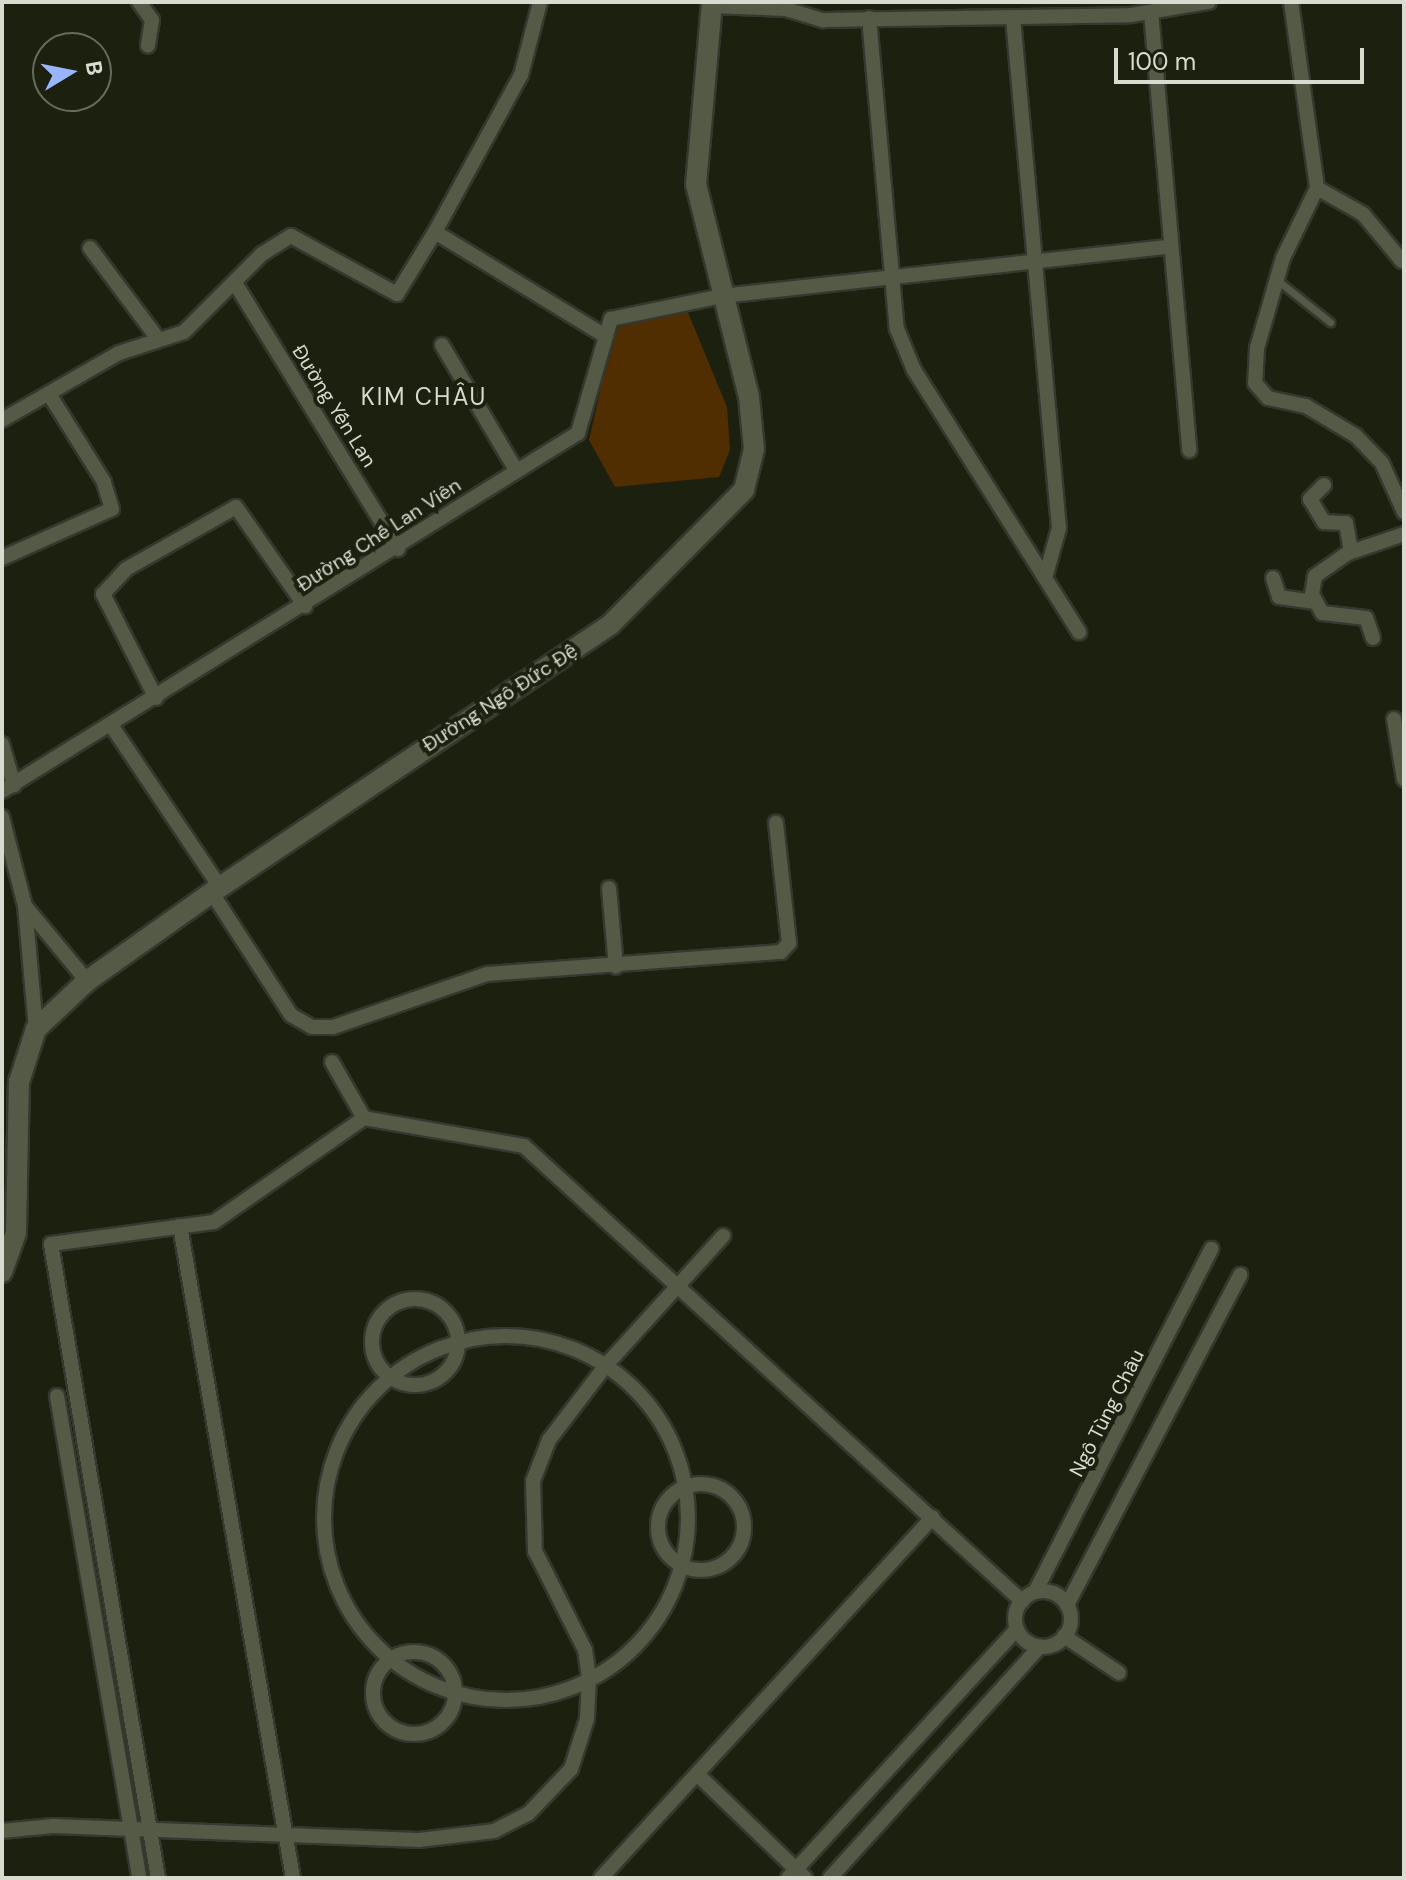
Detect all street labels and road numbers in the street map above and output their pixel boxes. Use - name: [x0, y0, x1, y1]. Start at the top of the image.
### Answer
- street label: Đường Yến Lan: [287, 340, 381, 472]
- street label: Đường Chế Lan Viên: [293, 473, 465, 597]
- street label: Đường Ngô Đức Đệ: [418, 639, 582, 757]
- street label: Ngô Tùng Châu: [1065, 1345, 1149, 1481]

